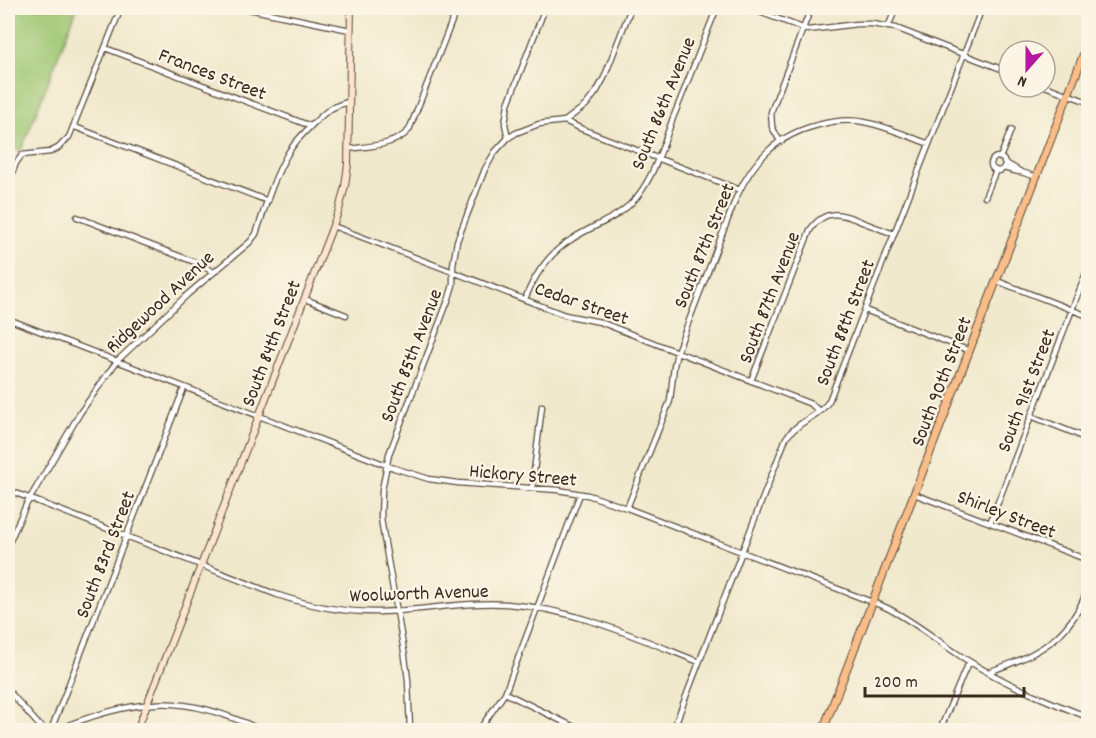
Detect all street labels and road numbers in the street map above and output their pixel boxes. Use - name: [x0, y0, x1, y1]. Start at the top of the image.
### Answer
- street label: South 86th Avenue: [625, 33, 704, 175]
- street label: Frances Street: [154, 42, 270, 109]
- street label: South 87th Street: [668, 179, 744, 313]
- street label: South 87th Avenue: [733, 228, 809, 368]
- street label: Ridgewood Avenue: [100, 245, 222, 361]
- street label: South 88th Street: [810, 256, 884, 390]
- street label: Cedar Street: [530, 276, 632, 334]
- street label: South 84th Street: [236, 277, 310, 411]
- street label: South 85th Avenue: [375, 285, 451, 427]
- street label: South 90th Street: [905, 313, 980, 451]
- street label: South 91st Street: [991, 325, 1064, 457]
- street label: Hickory Street: [468, 458, 578, 496]
- street label: Shirley Street: [952, 484, 1059, 547]
- street label: South 83rd Street: [70, 487, 144, 623]
- street label: Woolworth Avenue: [349, 579, 489, 611]

